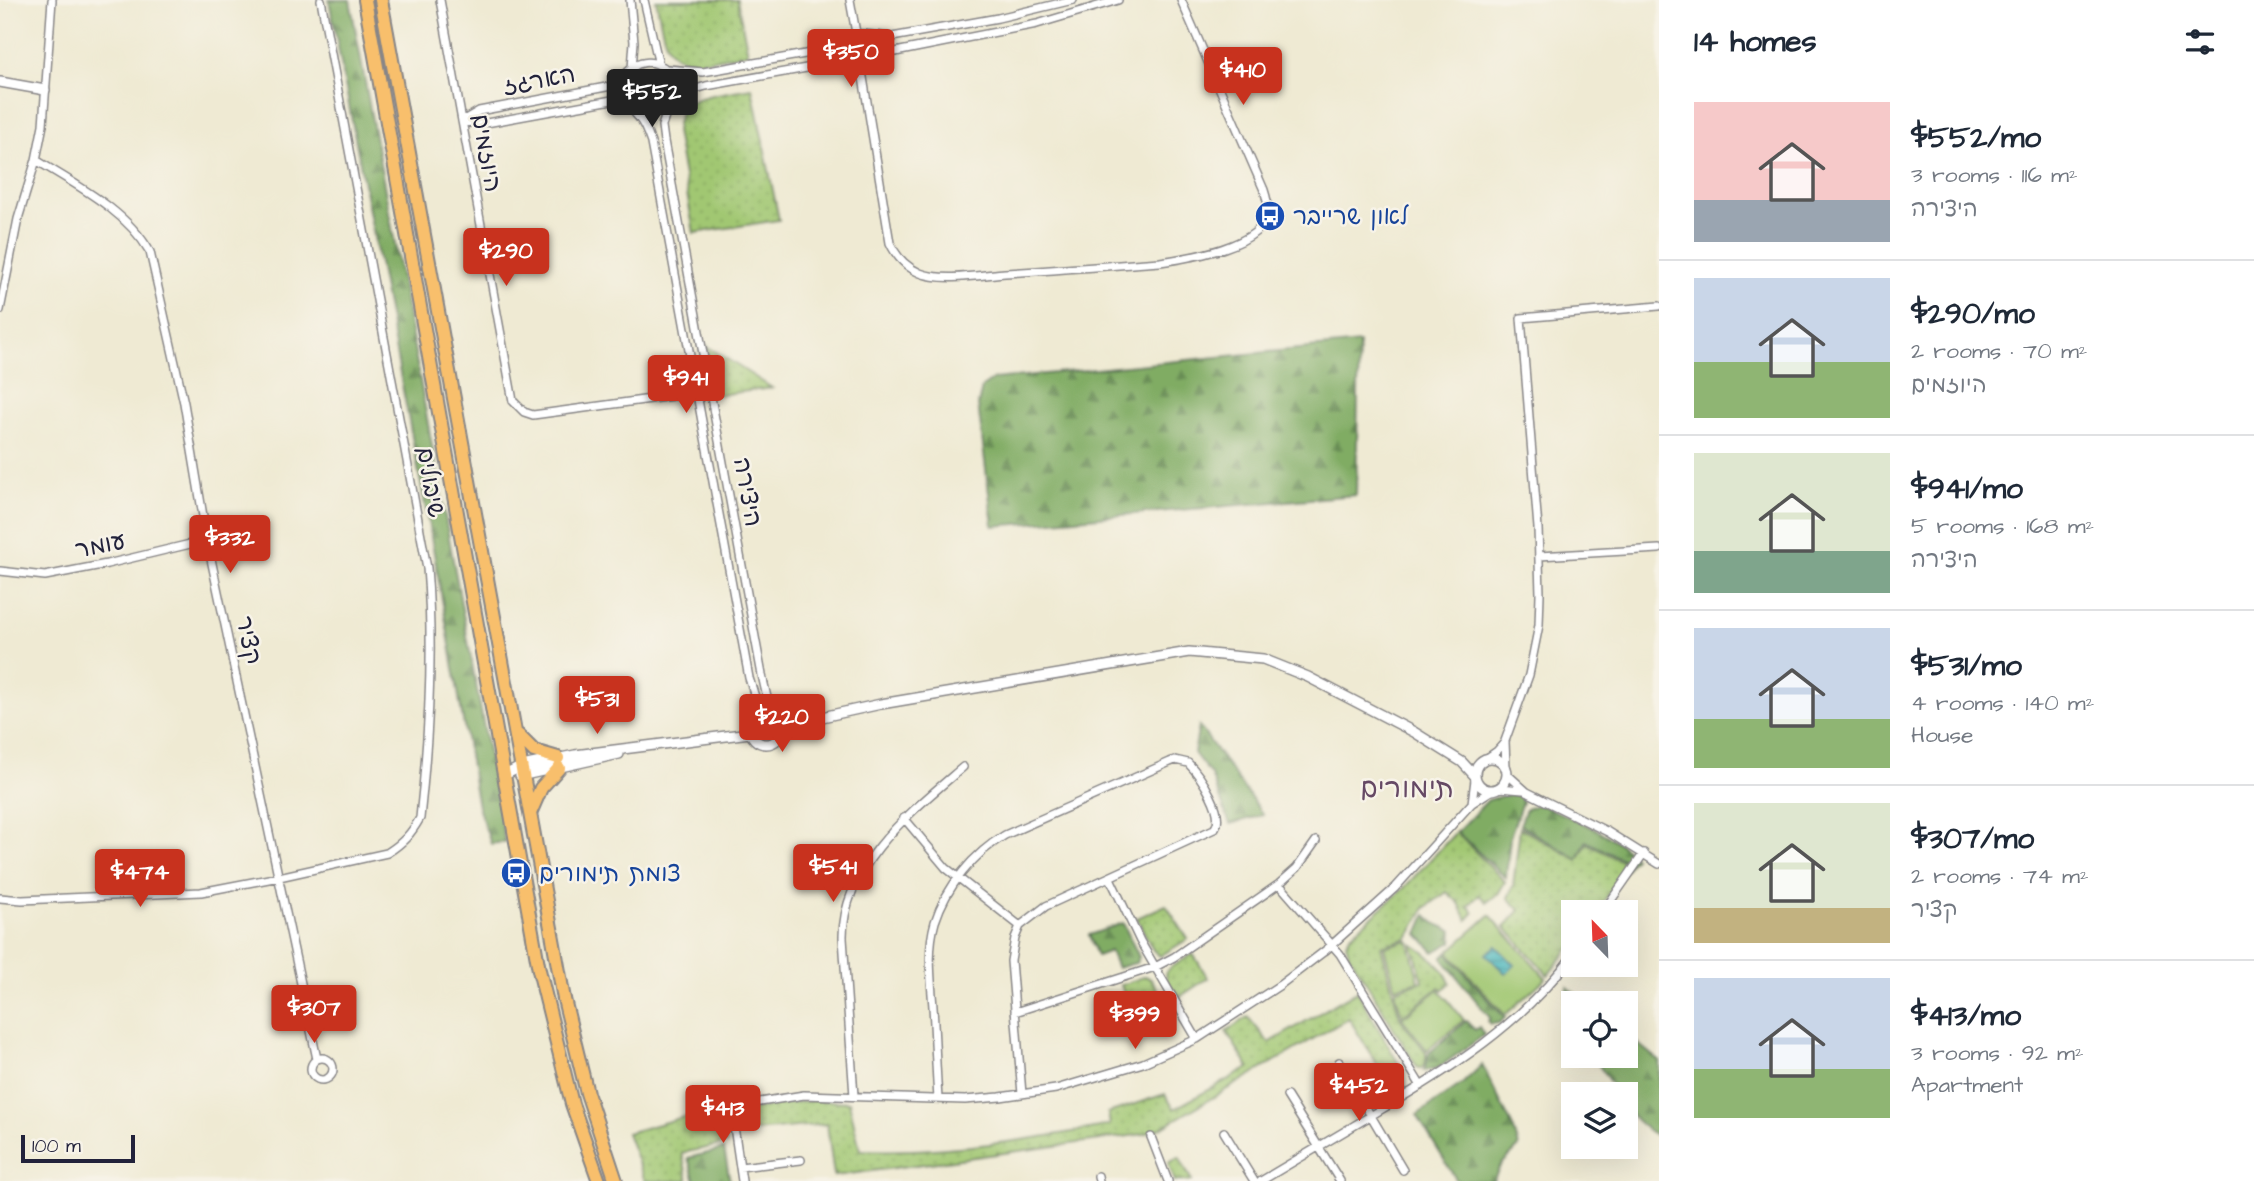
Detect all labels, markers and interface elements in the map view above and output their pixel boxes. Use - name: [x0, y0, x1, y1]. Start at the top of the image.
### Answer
- text: 14 homes: [1694, 21, 1817, 63]
- icon: filters: [2181, 23, 2219, 61]
- pin: $350: [810, 29, 892, 89]
- text: $350: [823, 36, 879, 68]
- pin: $410: [1202, 48, 1284, 107]
- text: $410: [1220, 54, 1266, 86]
- street label: הארגז: [500, 57, 578, 105]
- pin: $552: [611, 69, 693, 129]
- text: $552: [623, 76, 681, 108]
- street label: היוזמים: [462, 111, 510, 195]
- text: $552/mo: [1911, 117, 2041, 159]
- icon: home: [1750, 130, 1834, 214]
- text: 3 rooms · 116 m²: [1911, 159, 2078, 191]
- text: היצירה: [1911, 193, 1978, 225]
- bus stop icon: לאון שרייבר: [1253, 199, 1287, 233]
- place label: לאון שרייבר: [1293, 200, 1410, 234]
- pin: $290: [465, 229, 547, 288]
- text: $290: [479, 235, 533, 267]
- text: $290/mo: [1911, 293, 2035, 335]
- icon: home: [1750, 306, 1834, 390]
- text: 2 rooms · 70 m²: [1911, 335, 2087, 367]
- pin: $941: [645, 356, 727, 415]
- text: $941: [664, 362, 708, 394]
- text: היוזמים: [1911, 369, 1987, 401]
- street label: שיבולים: [407, 444, 453, 520]
- street label: היצירה: [724, 455, 770, 529]
- text: $941/mo: [1911, 468, 2023, 510]
- icon: home: [1750, 481, 1834, 565]
- text: 5 rooms · 168 m²: [1911, 510, 2094, 542]
- pin: $332: [189, 516, 271, 575]
- text: $332: [205, 522, 255, 554]
- street label: עומר: [72, 524, 129, 568]
- text: היצירה: [1911, 544, 1978, 576]
- street label: קציר: [226, 613, 270, 667]
- text: $531/mo: [1911, 645, 2022, 687]
- icon: home: [1750, 656, 1834, 740]
- pin: $531: [556, 676, 638, 736]
- text: $531: [575, 683, 619, 715]
- text: 4 rooms · 140 m²: [1911, 687, 2094, 719]
- pin: $220: [741, 694, 823, 754]
- text: $220: [755, 701, 809, 733]
- text: House: [1911, 719, 1974, 751]
- district label: תימורים: [1360, 769, 1454, 808]
- text: $307/mo: [1911, 818, 2034, 860]
- icon: home: [1750, 831, 1834, 915]
- pin: $541: [792, 844, 874, 904]
- pin: $474: [99, 850, 181, 909]
- text: $541: [809, 851, 857, 883]
- text: $474: [111, 856, 169, 888]
- bus stop icon: צומת תימורים: [499, 856, 533, 890]
- place label: צומת תימורים: [539, 857, 681, 891]
- text: 2 rooms · 74 m²: [1911, 860, 2089, 892]
- text: קציר: [1911, 894, 1957, 926]
- north arrow: [1561, 900, 1638, 976]
- map controls: [1561, 900, 1638, 1159]
- pin: $307: [273, 986, 355, 1045]
- button: locate: [1561, 991, 1638, 1068]
- text: $307: [287, 992, 341, 1024]
- pin: $399: [1094, 992, 1176, 1051]
- text: $413/mo: [1911, 995, 2021, 1037]
- text: $399: [1110, 998, 1160, 1030]
- icon: home: [1750, 1006, 1834, 1090]
- text: 3 rooms · 92 m²: [1911, 1037, 2084, 1069]
- pin: $452: [1318, 1064, 1400, 1123]
- text: Apartment: [1911, 1069, 2023, 1101]
- text: $452: [1330, 1070, 1388, 1102]
- button: layers: [1561, 1082, 1638, 1159]
- pin: $413: [682, 1086, 764, 1145]
- text: $413: [701, 1092, 745, 1124]
- scale bar: [21, 1132, 135, 1164]
- text: 100 m: [32, 1133, 81, 1160]

